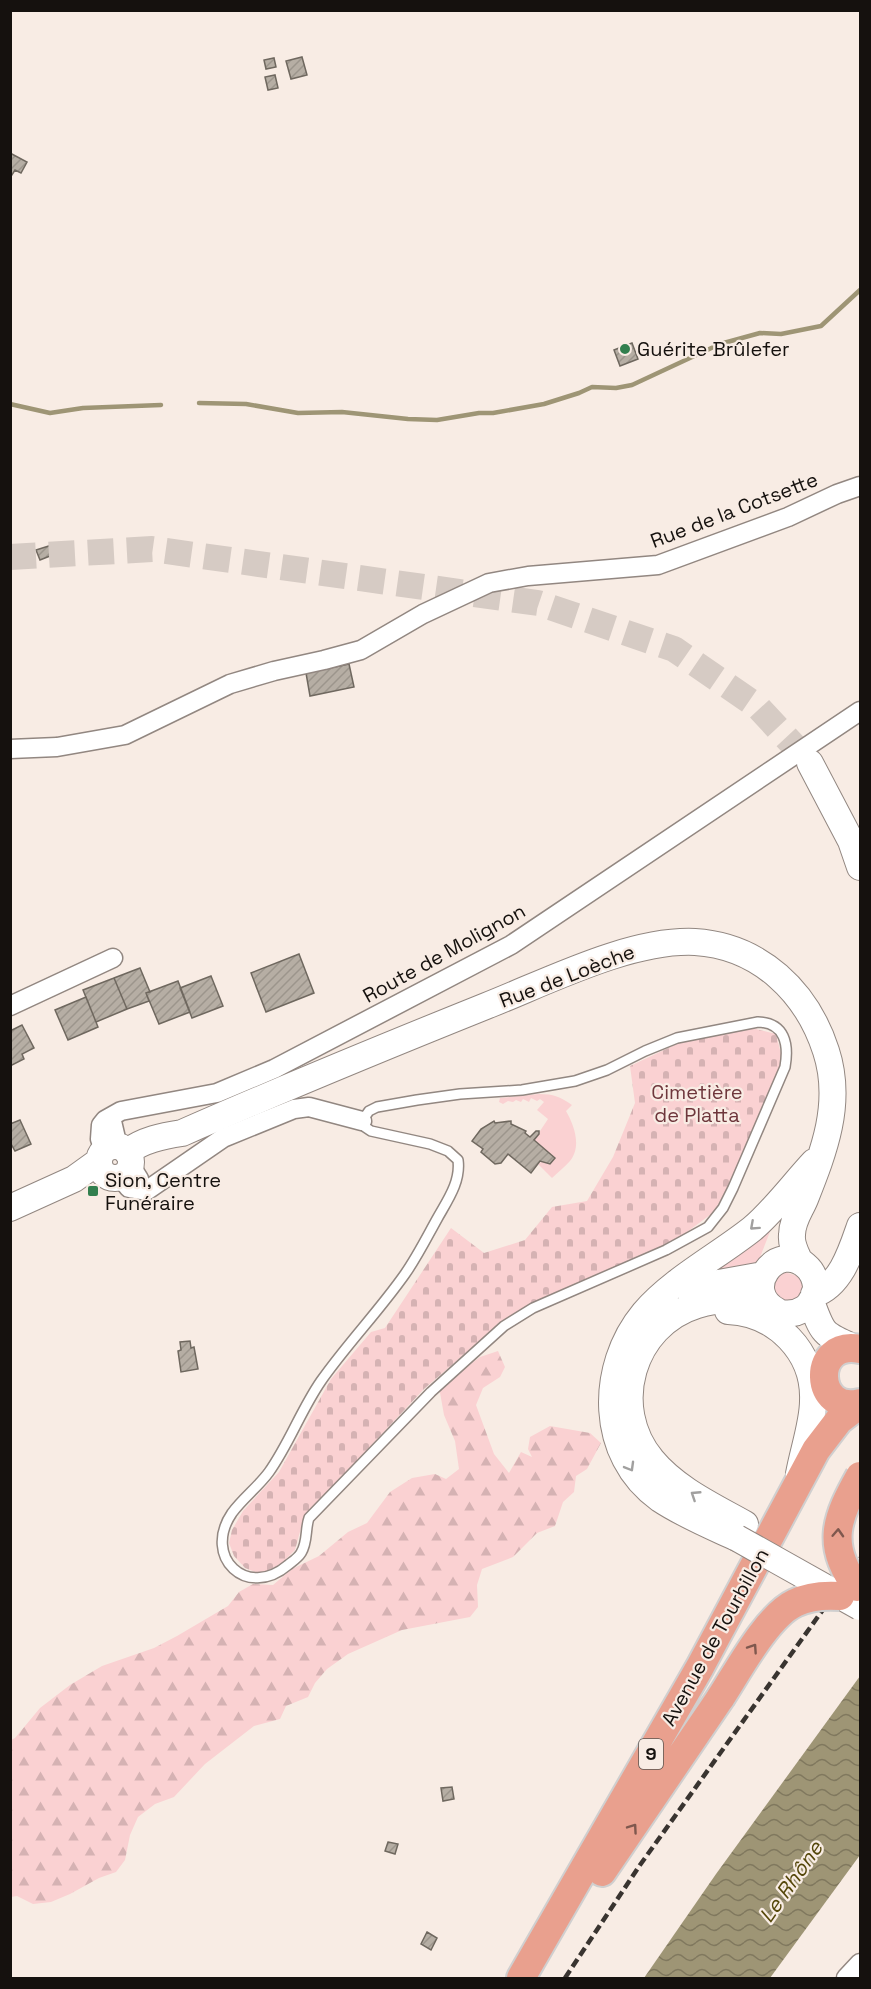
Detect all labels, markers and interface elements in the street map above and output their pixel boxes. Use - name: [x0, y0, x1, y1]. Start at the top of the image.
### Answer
- place label: Guérite Brûlefer: [637, 336, 790, 362]
- marker: Guérite Brûlefer: [618, 342, 632, 356]
- street label: Rue de la Cotsette: [647, 466, 821, 554]
- street label: Route de Molignon: [358, 897, 530, 1009]
- street label: Rue de Loèche: [496, 938, 638, 1014]
- park label: Cimetière de Platta: [651, 1079, 743, 1128]
- place label: Sion, Centre Funéraire: [105, 1167, 221, 1216]
- marker: Sion, Centre Funéraire: [86, 1184, 100, 1198]
- one-way arrow: [750, 1219, 760, 1230]
- one-way arrow: [623, 1461, 635, 1471]
- one-way arrow: [690, 1491, 701, 1502]
- one-way arrow: [832, 1529, 845, 1538]
- street label: Avenue de Tourbillon: [655, 1544, 775, 1730]
- one-way arrow: [746, 1644, 757, 1655]
- road number: 9: [639, 1739, 663, 1769]
- one-way arrow: [626, 1824, 637, 1835]
- water label: Le Rhône: [753, 1834, 829, 1928]

